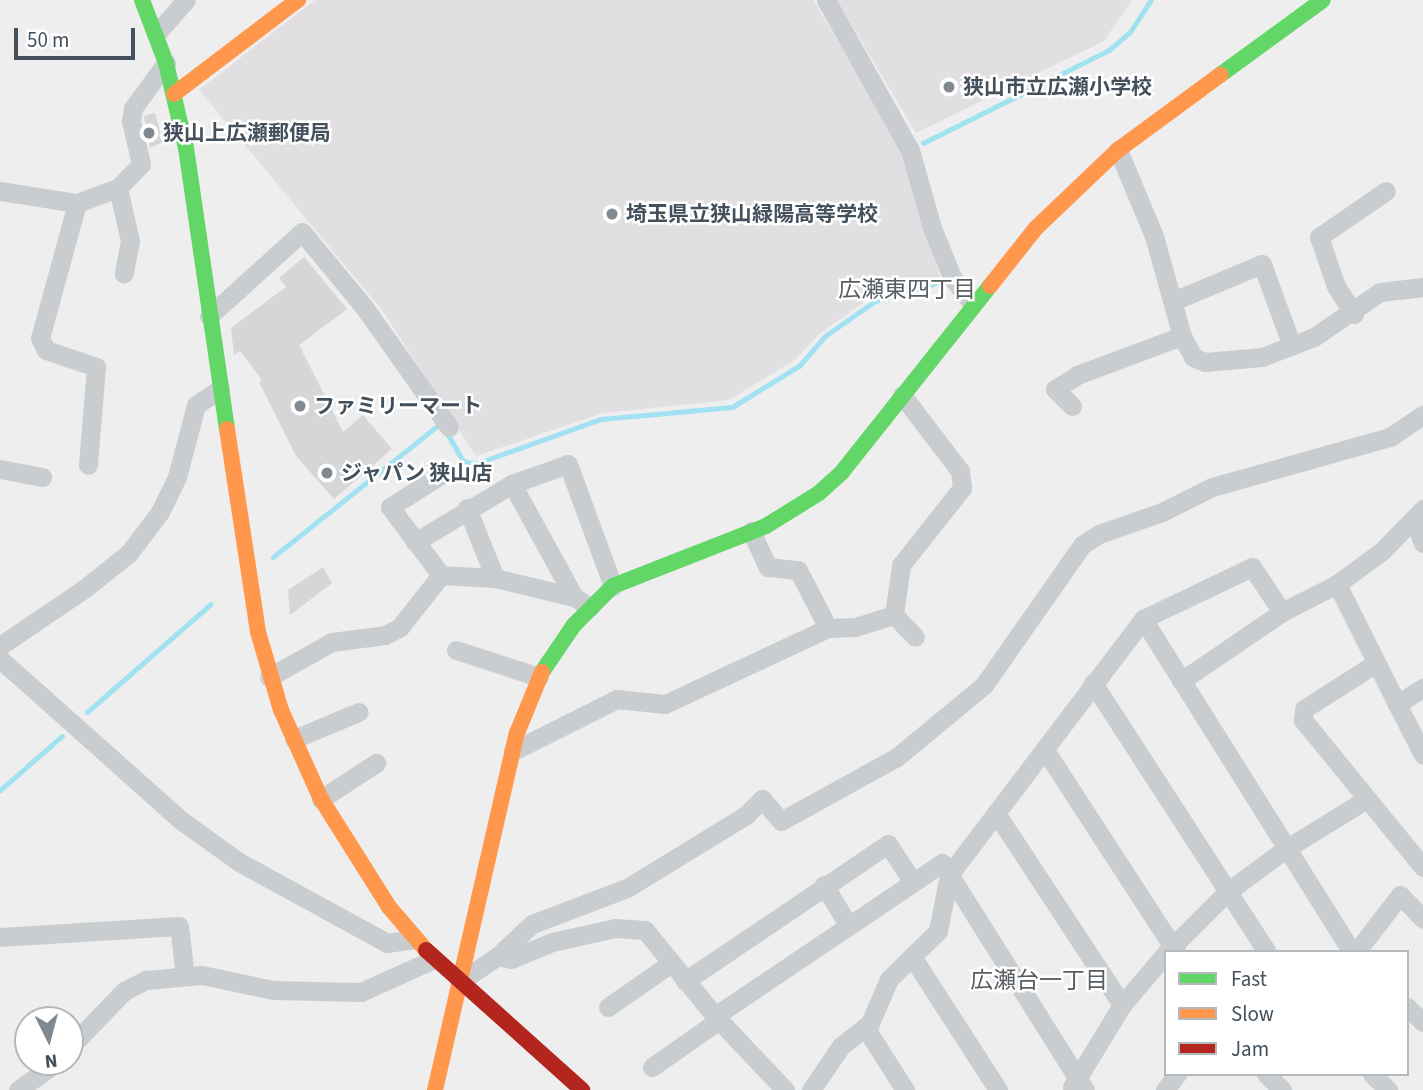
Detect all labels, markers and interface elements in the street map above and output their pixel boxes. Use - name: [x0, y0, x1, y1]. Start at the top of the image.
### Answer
- scale bar: [18, 14, 138, 58]
- text: 50 m: [27, 25, 69, 55]
- place label: 狭山市立広瀬小学校: [963, 74, 1152, 100]
- marker: 狭山市立広瀬小学校: [941, 79, 957, 95]
- place label: 狭山上広瀬郵便局: [163, 120, 331, 146]
- marker: 狭山上広瀬郵便局: [141, 125, 157, 141]
- place label: 埼玉県立狭山緑陽高等学校: [626, 201, 878, 227]
- marker: 埼玉県立狭山緑陽高等学校: [604, 206, 620, 222]
- district label: 広瀬東四丁目: [838, 276, 976, 304]
- place label: ファミリーマート: [314, 393, 482, 419]
- marker: ファミリーマート: [292, 398, 308, 414]
- place label: ジャパン 狭山店: [341, 460, 492, 486]
- marker: ジャパン 狭山店: [319, 465, 335, 481]
- legend: [1164, 950, 1409, 1076]
- text: Fast: [1231, 964, 1267, 994]
- district label: 広瀬台一丁目: [970, 967, 1108, 995]
- text: Slow: [1231, 999, 1274, 1029]
- north arrow: [14, 1006, 84, 1076]
- text: Jam: [1231, 1034, 1269, 1064]
- text: N: [43, 1046, 59, 1074]

